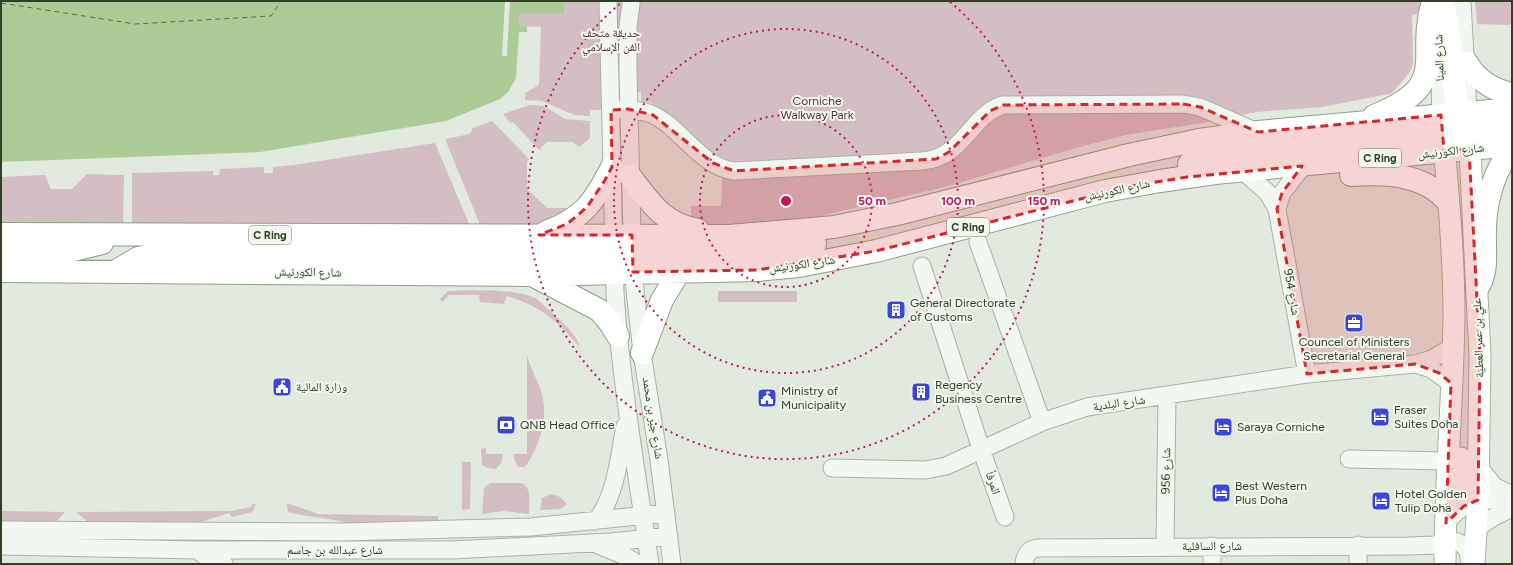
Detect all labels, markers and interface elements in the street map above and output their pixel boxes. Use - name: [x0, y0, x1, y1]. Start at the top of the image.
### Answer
- park label: حديقة متحف الفن الإسلامي: [582, 26, 640, 57]
- street label: شارع المينا: [1431, 34, 1448, 82]
- park label: Corniche Walkway Park: [780, 94, 854, 122]
- street label: شارع الكورنيش: [1417, 141, 1485, 162]
- road number: C Ring: [1359, 149, 1401, 167]
- street label: شارع الكورنيش: [1083, 176, 1151, 205]
- centre of rings: [779, 194, 793, 208]
- text: 50 m: [858, 194, 886, 208]
- text: 100 m: [941, 194, 975, 208]
- text: 150 m: [1027, 194, 1061, 208]
- road number: C Ring: [947, 218, 989, 236]
- road number: C Ring: [249, 226, 291, 244]
- street label: شارع الكورنيش: [768, 252, 836, 277]
- street label: شارع الكورنيش: [274, 264, 342, 281]
- street label: شارع 954: [1280, 268, 1303, 317]
- place label: General Directorate of Customs: [910, 296, 1016, 324]
- street label: علي بن عمر العطية: [1470, 298, 1489, 378]
- building icon: General Directorate of Customs: [885, 299, 907, 321]
- office icon: Councel of Ministers Secretarial General: [1343, 312, 1365, 334]
- place label: Councel of Ministers Secretarial General: [1299, 335, 1410, 363]
- public building icon: وزارة المالية: [271, 376, 293, 398]
- street label: شارع جبر بن محمد: [639, 376, 666, 460]
- place label: Regency Business Centre: [935, 378, 1022, 406]
- place label: وزارة المالية: [296, 380, 347, 394]
- building icon: Regency Business Centre: [910, 381, 932, 403]
- place label: Ministry of Municipality: [781, 384, 847, 412]
- public building icon: Ministry of Municipality: [756, 387, 778, 409]
- street label: شارع البلدية: [1092, 392, 1146, 415]
- place label: Fraser Suites Doha: [1394, 403, 1459, 431]
- hotel icon: Fraser Suites Doha: [1369, 406, 1391, 428]
- bank icon: QNB Head Office: [495, 414, 517, 436]
- hotel icon: Saraya Corniche: [1212, 416, 1234, 438]
- place label: QNB Head Office: [520, 418, 615, 432]
- place label: Saraya Corniche: [1237, 420, 1325, 434]
- street label: شارع 956: [1159, 448, 1174, 494]
- street label: المرفأ: [982, 469, 1003, 496]
- place label: Best Western Plus Doha: [1235, 479, 1307, 507]
- hotel icon: Best Western Plus Doha: [1210, 482, 1232, 504]
- place label: Hotel Golden Tulip Doha: [1395, 487, 1467, 515]
- hotel icon: Hotel Golden Tulip Doha: [1370, 490, 1392, 512]
- street label: شارع السافلية: [1182, 539, 1242, 554]
- street label: شارع عبدالله بن جاسم: [287, 543, 383, 558]

